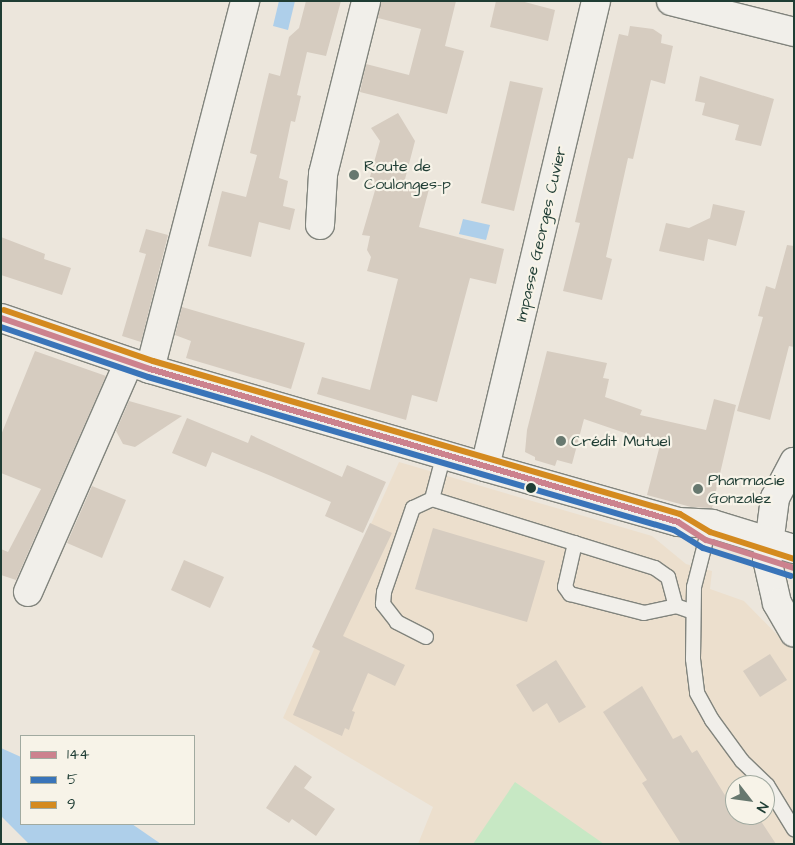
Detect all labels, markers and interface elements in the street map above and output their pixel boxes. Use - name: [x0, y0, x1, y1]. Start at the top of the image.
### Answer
- street label: Impasse Georges Cuvier: [511, 144, 571, 324]
- place label: Route de Coulonges-p: [364, 156, 451, 194]
- marker: Route de Coulonges-p: [348, 169, 360, 181]
- place label: Crédit Mutuel: [571, 431, 670, 451]
- marker: Crédit Mutuel: [555, 435, 567, 447]
- place label: Pharmacie Gonzalez: [708, 470, 785, 508]
- unlabelled marker: [526, 483, 536, 493]
- marker: Pharmacie Gonzalez: [692, 483, 704, 495]
- legend: [20, 735, 195, 825]
- text: 144: [67, 744, 89, 765]
- text: 5: [67, 769, 78, 790]
- north arrow: [725, 775, 775, 825]
- text: 9: [67, 794, 76, 815]
- text: N: [751, 798, 773, 816]

